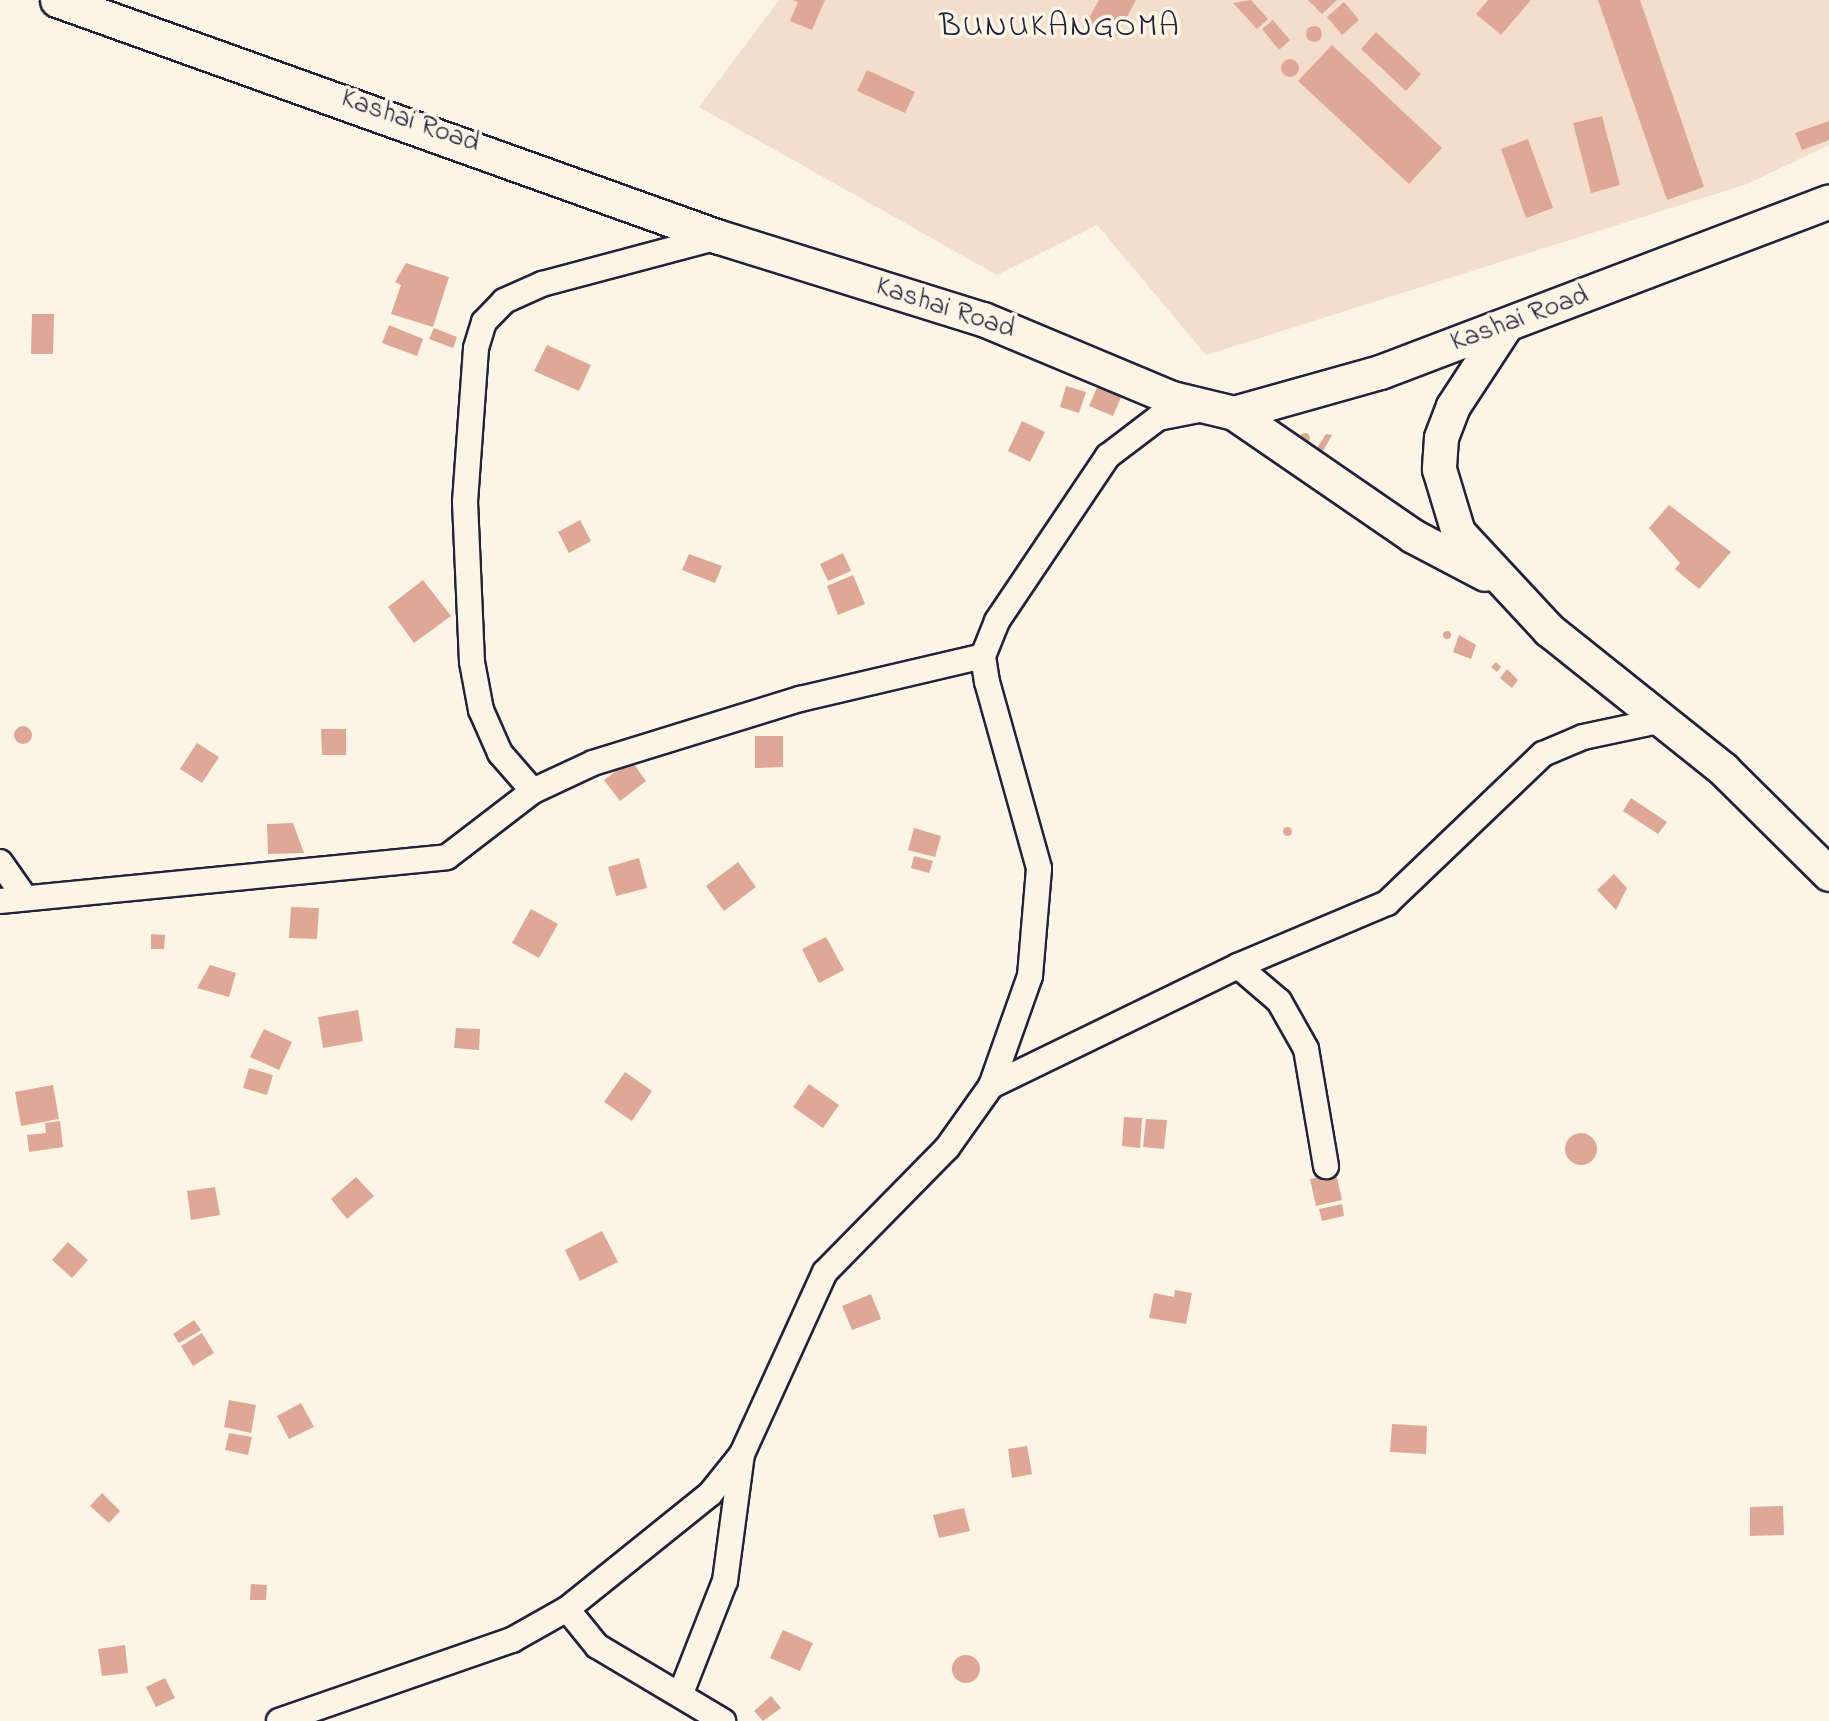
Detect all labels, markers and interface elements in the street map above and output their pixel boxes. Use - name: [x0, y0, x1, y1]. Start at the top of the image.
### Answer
- district label: BUNUKANGOMA: [941, 9, 1179, 47]
- street label: Kashai Road: [336, 83, 484, 161]
- street label: Kashai Road: [871, 271, 1019, 347]
- street label: Kashai Road: [1446, 280, 1594, 360]

